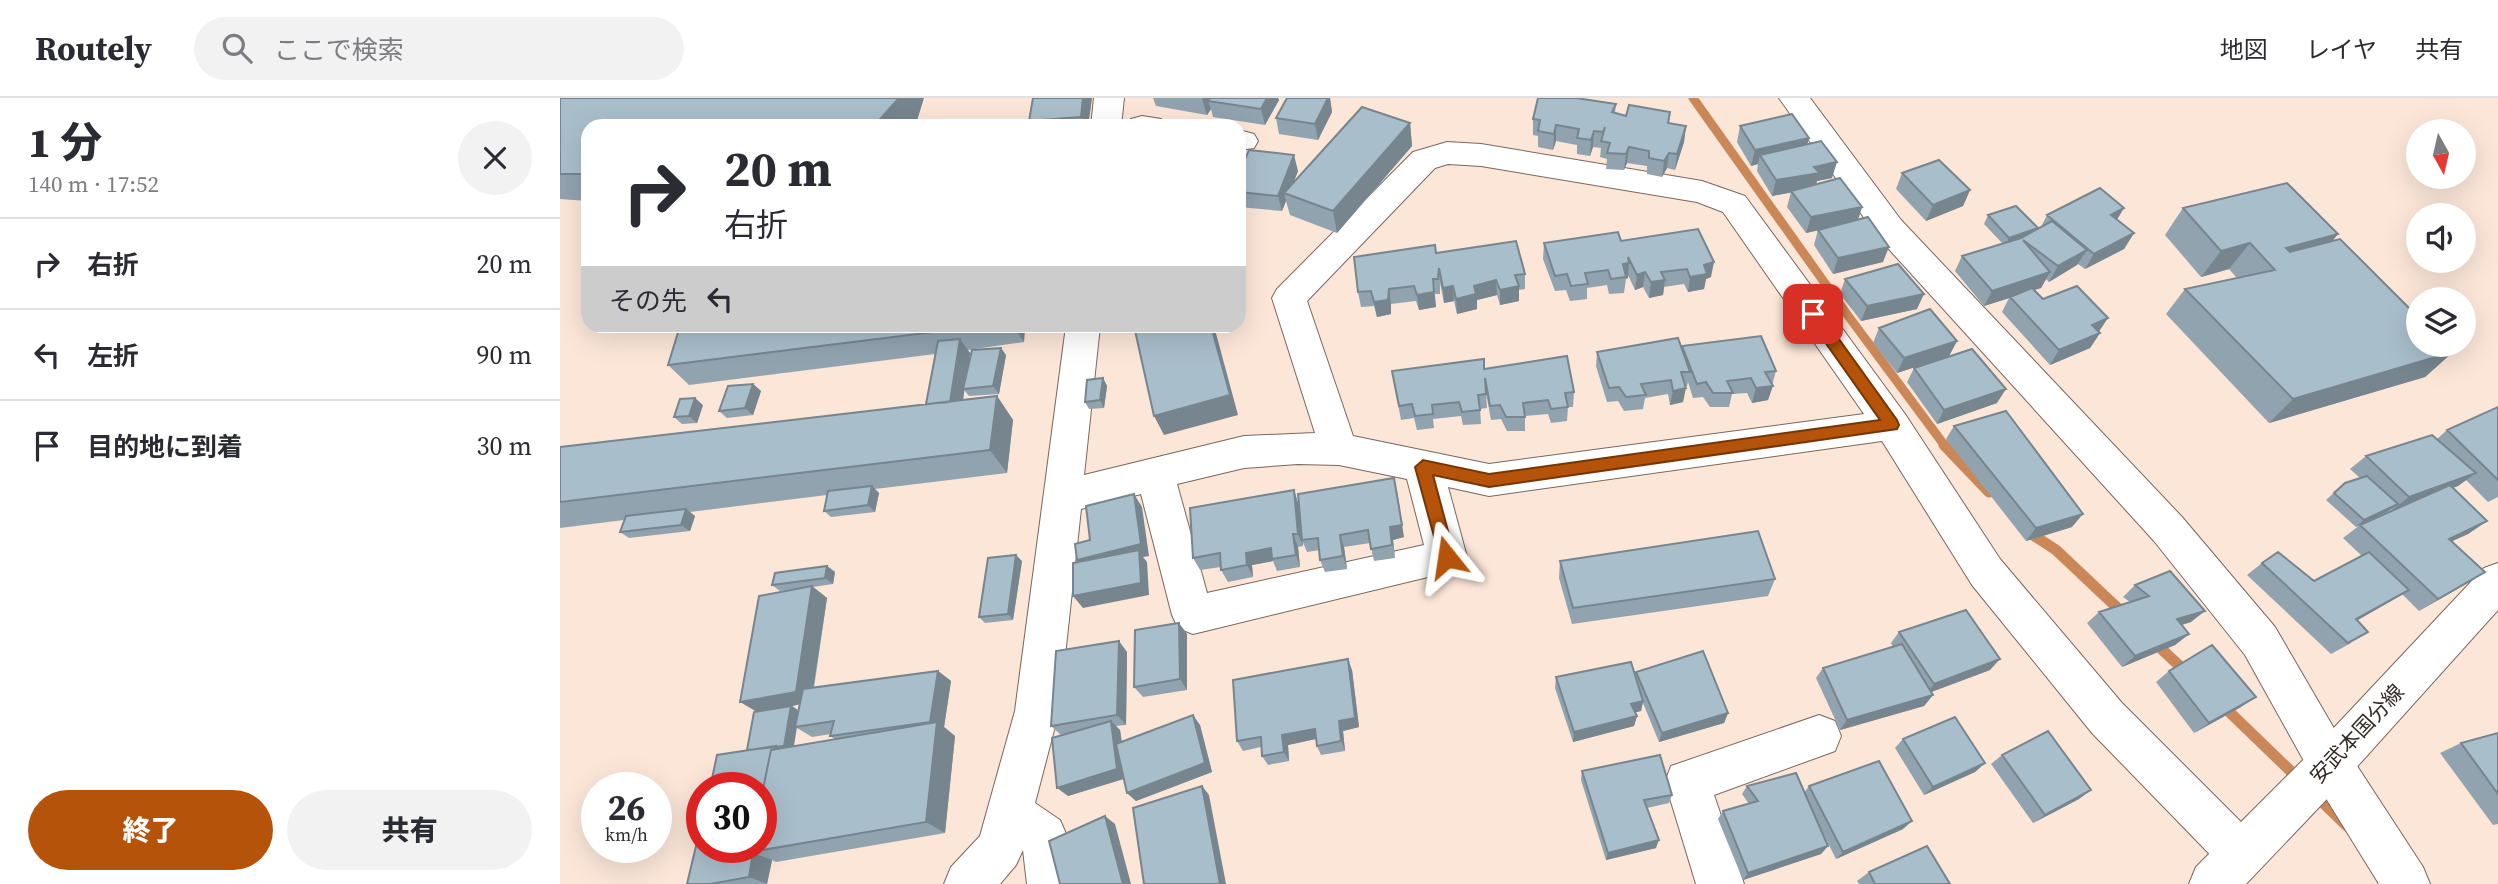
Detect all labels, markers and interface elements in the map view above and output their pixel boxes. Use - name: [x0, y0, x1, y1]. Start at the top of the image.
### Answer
- search box: [194, 17, 684, 80]
- text: Routely: [35, 26, 152, 71]
- icon: search: [218, 29, 256, 67]
- text: ここで検索: [274, 32, 404, 68]
- text: 地図: [2220, 33, 2268, 66]
- text: レイヤ: [2306, 33, 2377, 66]
- text: 共有: [2415, 33, 2463, 66]
- text: 1 分: [28, 113, 102, 171]
- north arrow: [2406, 119, 2476, 189]
- map controls: [2406, 119, 2476, 357]
- button: close: [458, 121, 532, 195]
- text: 20 m: [724, 135, 832, 202]
- icon: right: [609, 147, 700, 238]
- text: 140 m · 17:52: [28, 168, 159, 200]
- text: 右折: [724, 203, 788, 247]
- button: sound: [2406, 203, 2476, 273]
- icon: right: [28, 245, 66, 283]
- text: 20 m: [477, 246, 532, 282]
- text: 右折: [87, 247, 139, 283]
- icon: left: [701, 280, 739, 318]
- text: その先: [609, 283, 687, 319]
- pin: [1783, 284, 1843, 344]
- button: layers: [2406, 287, 2476, 357]
- icon: arrive: [1794, 295, 1832, 333]
- icon: left: [28, 336, 66, 374]
- text: 90 m: [477, 337, 532, 373]
- text: 左折: [87, 338, 139, 374]
- icon: arrive: [28, 427, 66, 465]
- text: 30 m: [477, 428, 532, 464]
- text: 目的地に到着: [87, 429, 243, 465]
- position arrow: [1410, 520, 1484, 594]
- street label: 安武本国分線: [2303, 678, 2410, 790]
- speed limit sign: 30: [686, 772, 777, 863]
- text: 26: [608, 784, 645, 832]
- button: 終了: [28, 790, 273, 870]
- button: 共有: [287, 790, 532, 870]
- text: km/h: [605, 822, 648, 847]

